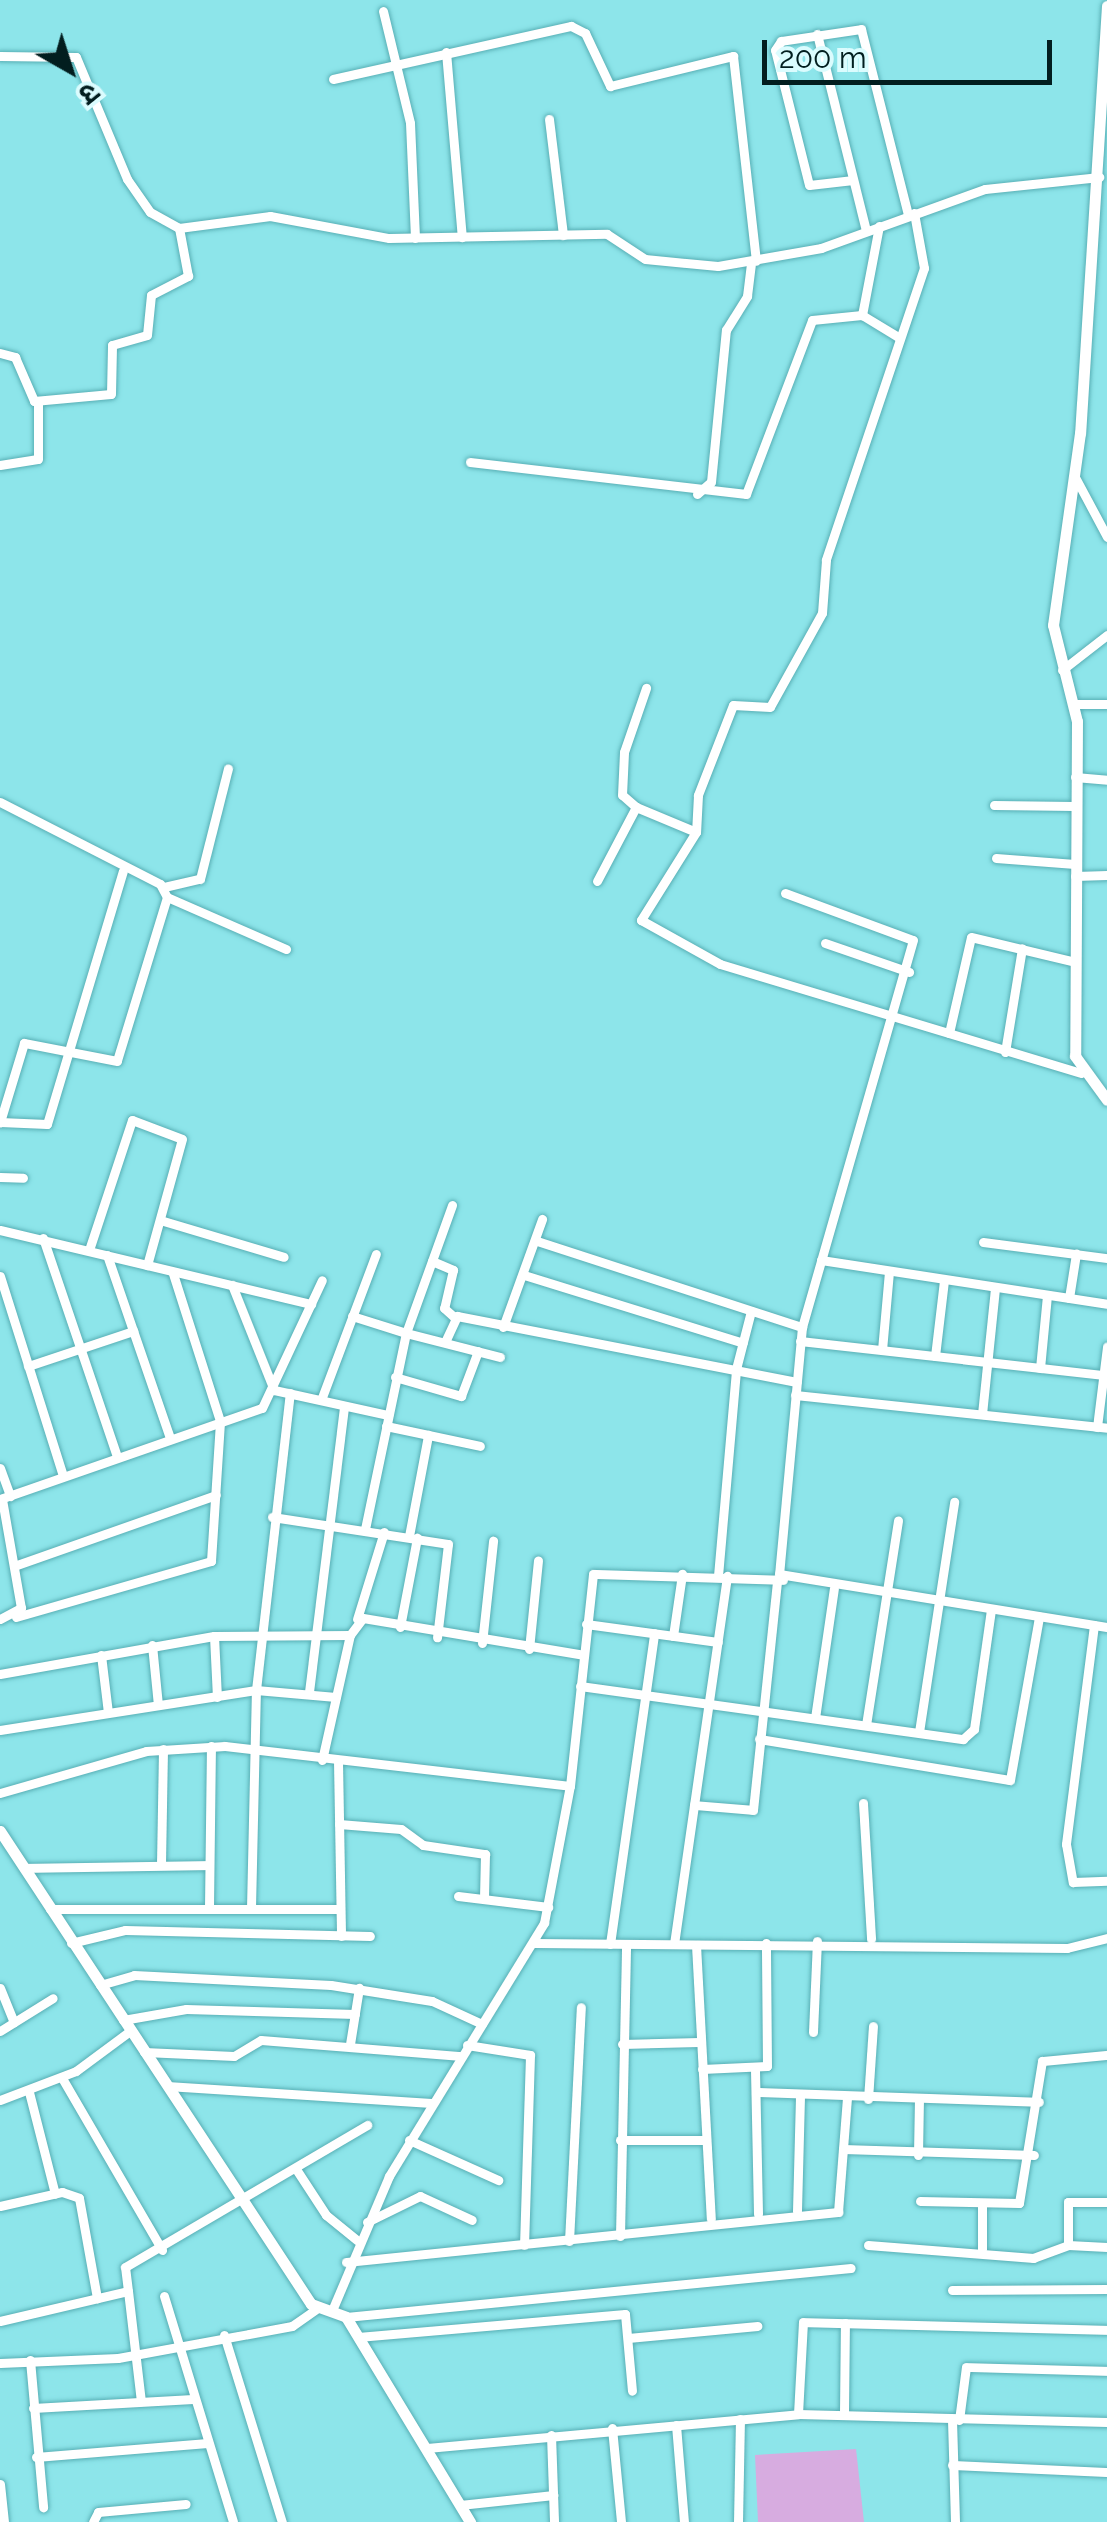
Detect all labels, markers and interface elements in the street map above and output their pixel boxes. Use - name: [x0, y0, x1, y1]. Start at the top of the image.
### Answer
- north arrow: [20, 20, 120, 120]
- scale bar: [767, 20, 1057, 82]
- text: 200 m: [779, 40, 867, 75]
- text: उ: [72, 76, 106, 112]

